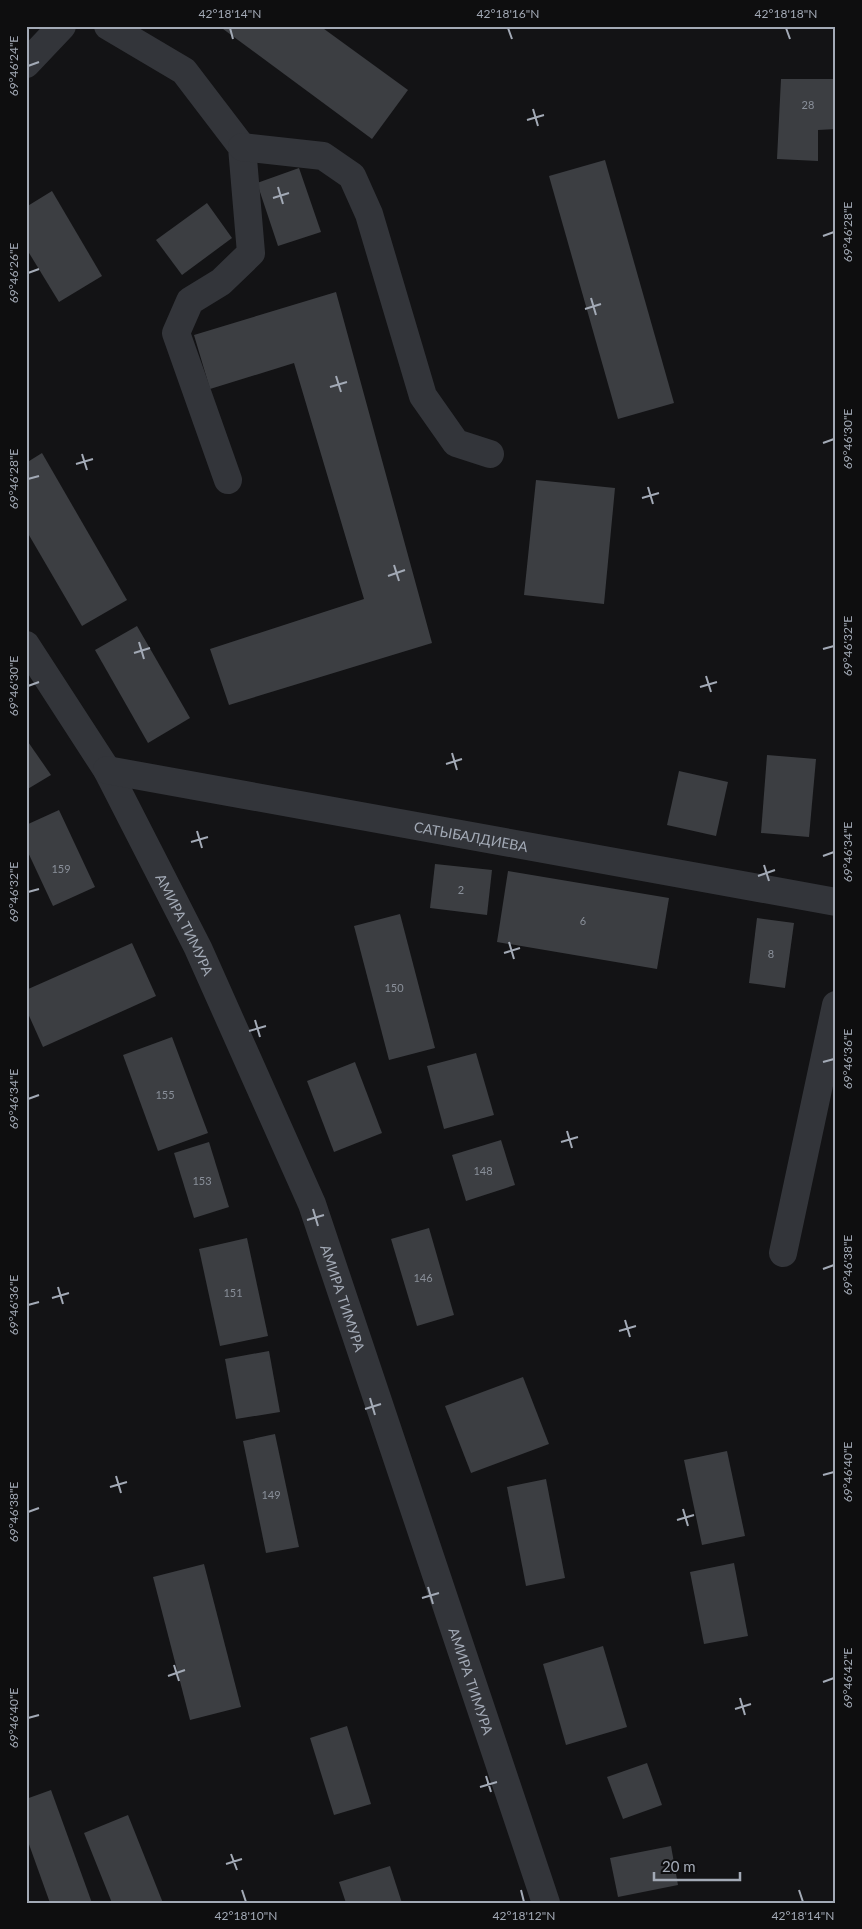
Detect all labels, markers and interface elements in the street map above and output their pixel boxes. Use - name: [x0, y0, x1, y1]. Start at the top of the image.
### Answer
- text: 42°18'14"N: [199, 6, 261, 21]
- text: 42°18'16"N: [477, 6, 539, 21]
- text: 42°18'18"N: [755, 6, 817, 21]
- text: 69°46'24"E: [6, 36, 21, 96]
- house number: 28: [802, 98, 814, 111]
- text: 69°46'28"E: [840, 202, 855, 262]
- text: 69°46'26"E: [6, 243, 21, 303]
- text: 69°46'30"E: [840, 409, 855, 469]
- text: 69°46'28"E: [6, 449, 21, 509]
- text: 69°46'32"E: [840, 616, 855, 676]
- text: 69°46'30"E: [6, 656, 21, 716]
- street label: САТЫБАЛДИЕВА: [413, 817, 530, 855]
- text: 69°46'34"E: [840, 822, 855, 882]
- text: 69°46'32"E: [6, 862, 21, 922]
- house number: 159: [51, 862, 71, 875]
- street label: АМИРА ТИМУРА: [153, 870, 218, 979]
- house number: 2: [458, 883, 464, 896]
- house number: 6: [580, 914, 586, 927]
- house number: 8: [768, 947, 774, 960]
- house number: 150: [384, 981, 404, 994]
- text: 69°46'36"E: [840, 1029, 855, 1089]
- text: 69°46'34"E: [6, 1069, 21, 1129]
- house number: 155: [155, 1088, 175, 1101]
- house number: 148: [473, 1164, 493, 1177]
- house number: 153: [192, 1174, 212, 1187]
- text: 69°46'38"E: [840, 1235, 855, 1295]
- street label: АМИРА ТИМУРА: [318, 1242, 369, 1354]
- house number: 146: [413, 1271, 433, 1284]
- text: 69°46'36"E: [6, 1275, 21, 1335]
- house number: 151: [223, 1286, 243, 1299]
- text: 69°46'40"E: [840, 1442, 855, 1502]
- text: 69°46'38"E: [6, 1482, 21, 1542]
- house number: 149: [261, 1488, 281, 1501]
- street label: АМИРА ТИМУРА: [446, 1625, 498, 1737]
- text: 69°46'42"E: [840, 1648, 855, 1708]
- text: 69°46'40"E: [6, 1688, 21, 1748]
- scale bar: [654, 1849, 741, 1881]
- text: 20 m: [662, 1857, 696, 1875]
- text: 42°18'10"N: [215, 1908, 277, 1923]
- text: 42°18'12"N: [493, 1908, 555, 1923]
- text: 42°18'14"N: [772, 1908, 834, 1923]

